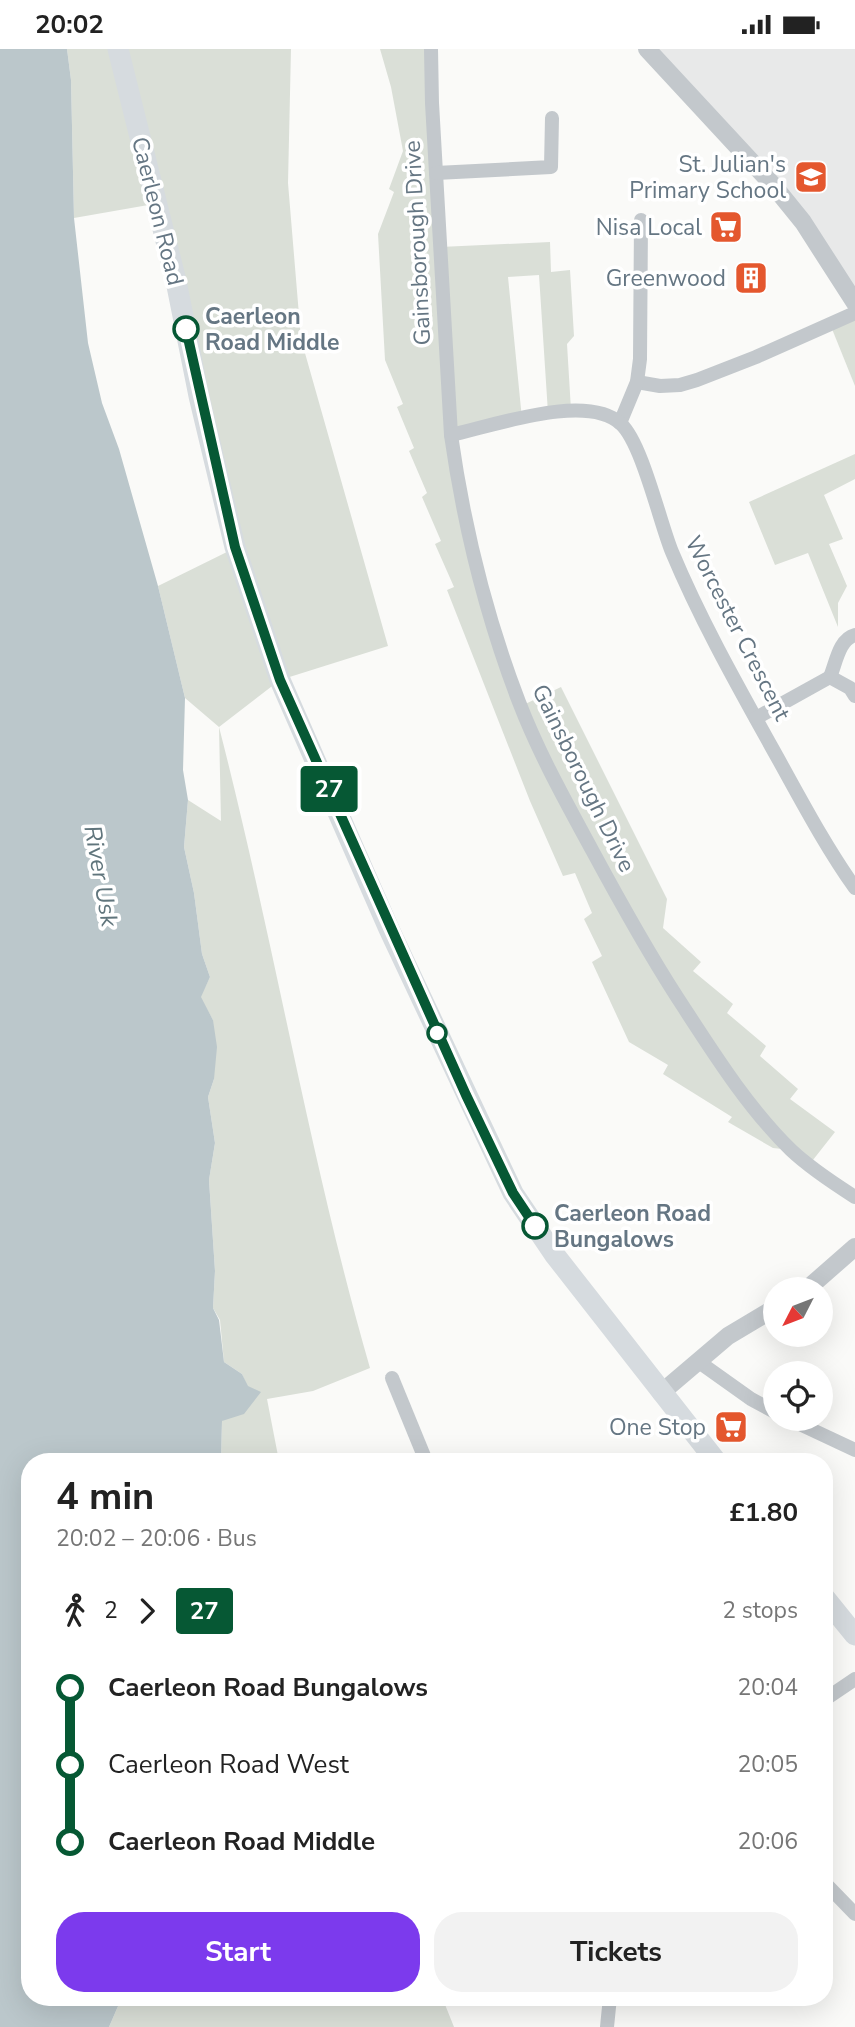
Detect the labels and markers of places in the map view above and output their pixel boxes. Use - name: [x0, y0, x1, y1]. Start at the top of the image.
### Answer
- place label: St. Julian's Primary School: [629, 149, 786, 206]
- school or university icon: St. Julian's Primary School: [792, 158, 830, 196]
- supermarket icon: Nisa Local: [707, 208, 745, 246]
- place label: Nisa Local: [596, 212, 702, 243]
- building icon: Greenwood: [732, 259, 770, 297]
- place label: Greenwood: [606, 263, 726, 294]
- place label: Caerleon Road Middle: [205, 301, 339, 358]
- marker: Caerleon Road Middle: [173, 316, 199, 342]
- unlabelled marker: [427, 1023, 447, 1043]
- place label: Caerleon Road Bungalows: [554, 1198, 711, 1255]
- marker: Caerleon Road Bungalows: [522, 1213, 548, 1239]
- supermarket icon: One Stop: [712, 1408, 750, 1446]
- place label: One Stop: [609, 1412, 706, 1443]

